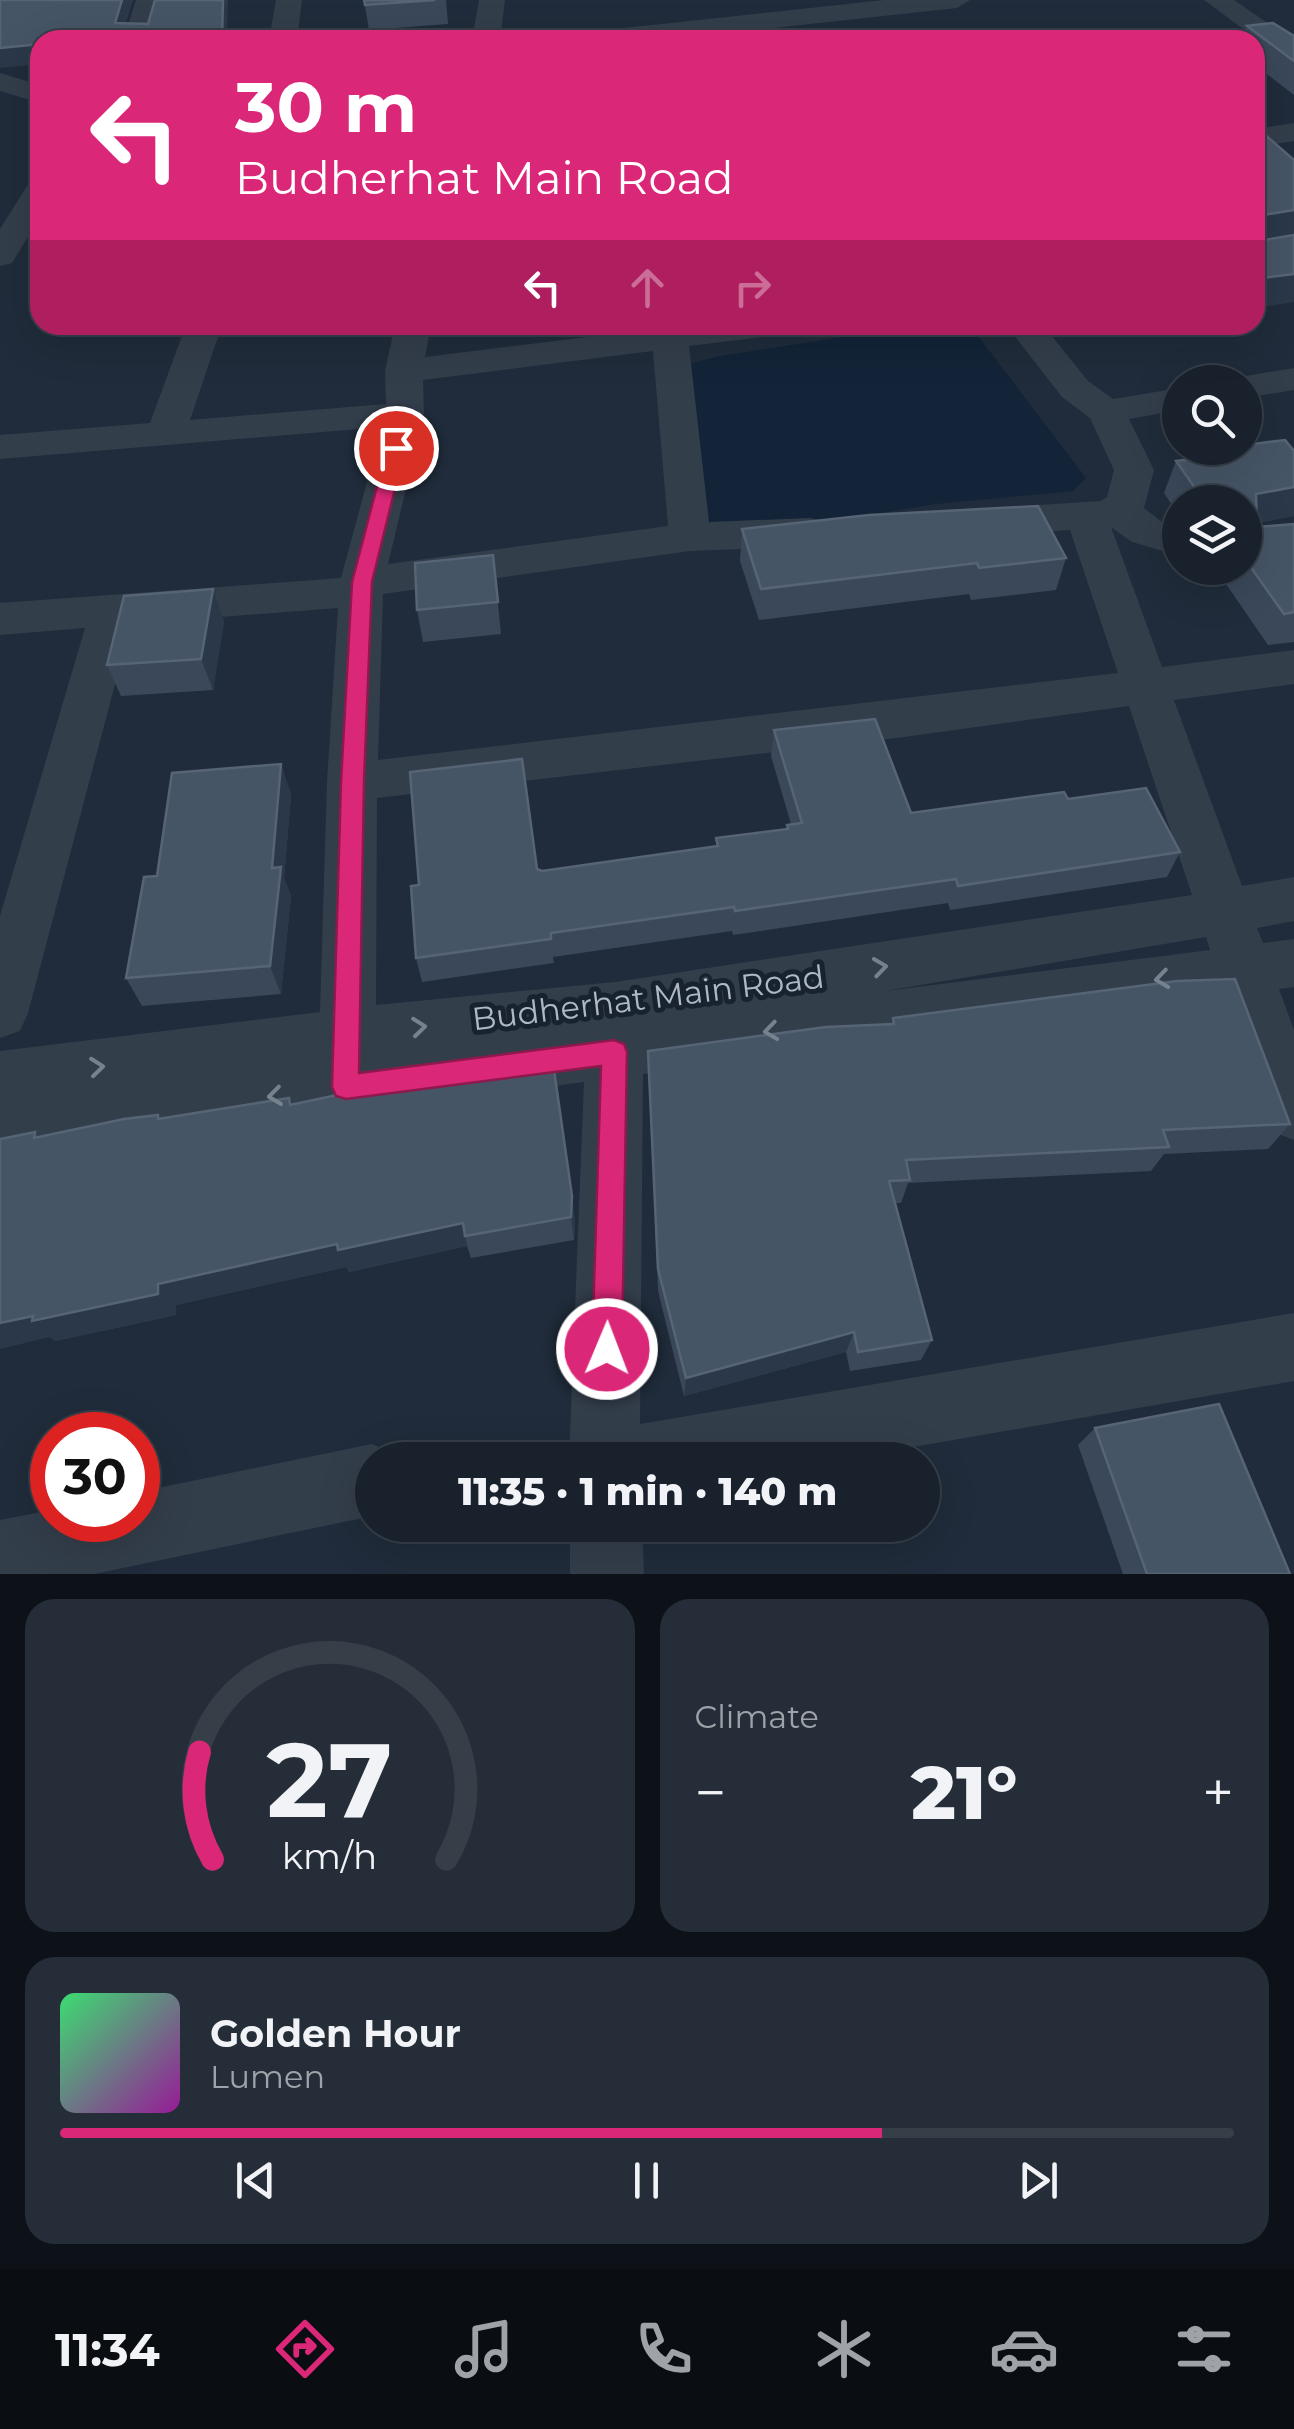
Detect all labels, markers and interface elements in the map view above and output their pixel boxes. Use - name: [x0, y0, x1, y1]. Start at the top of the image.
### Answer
- text: 30 m: [235, 64, 417, 150]
- icon: left: [70, 70, 200, 200]
- text: Budherhat Main Road: [235, 150, 734, 205]
- icon: left: [515, 260, 570, 315]
- icon: ahead: [620, 260, 675, 315]
- icon: right: [725, 260, 780, 315]
- map controls: [1162, 365, 1262, 585]
- button: search: [1162, 365, 1262, 465]
- pin: [354, 406, 439, 491]
- icon: arrive: [369, 421, 424, 476]
- button: layers: [1162, 485, 1262, 585]
- street label: Budherhat Main Road: [470, 957, 826, 1038]
- one-way arrow: [872, 958, 889, 979]
- one-way arrow: [1154, 967, 1171, 988]
- one-way arrow: [412, 1017, 428, 1038]
- one-way arrow: [763, 1020, 779, 1041]
- one-way arrow: [89, 1057, 105, 1078]
- one-way arrow: [267, 1085, 283, 1106]
- position arrow: [555, 1297, 659, 1401]
- speed limit sign: 30: [30, 1412, 160, 1542]
- text: 11:35 · 1 min · 140 m: [458, 1468, 837, 1515]
- text: Climate: [695, 1697, 819, 1736]
- text: 27: [267, 1716, 393, 1843]
- text: 21°: [911, 1746, 1018, 1838]
- text: −: [695, 1759, 726, 1826]
- text: +: [1202, 1759, 1234, 1826]
- text: km/h: [282, 1834, 377, 1878]
- text: Golden Hour: [210, 2010, 461, 2057]
- text: Lumen: [210, 2057, 325, 2096]
- icon: previous: [228, 2153, 283, 2208]
- icon: pause: [619, 2153, 674, 2208]
- icon: next: [1011, 2153, 1066, 2208]
- icon: directions: [270, 2314, 340, 2384]
- icon: music: [449, 2314, 519, 2384]
- icon: phone: [629, 2314, 699, 2384]
- icon: climate: [809, 2314, 879, 2384]
- icon: car: [989, 2314, 1059, 2384]
- icon: filters: [1169, 2314, 1239, 2384]
- text: 11:34: [55, 2322, 160, 2377]

